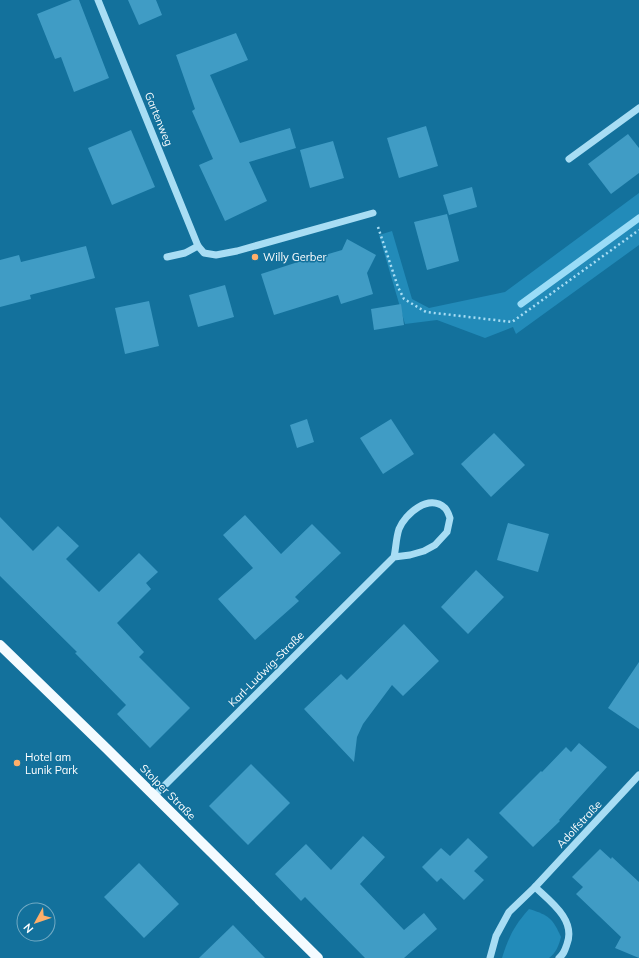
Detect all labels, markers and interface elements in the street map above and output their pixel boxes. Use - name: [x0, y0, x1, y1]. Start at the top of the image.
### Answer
- street label: Gartenweg: [142, 90, 176, 148]
- place label: Willy Gerber: [263, 250, 326, 264]
- marker: Willy Gerber: [250, 252, 260, 262]
- street label: Karl-Ludwig-Straße: [225, 628, 307, 710]
- place label: Hotel am Lunik Park: [25, 750, 78, 777]
- marker: Hotel am Lunik Park: [12, 758, 22, 768]
- street label: Stolper Straße: [137, 761, 199, 823]
- street label: Adolfstraße: [553, 797, 605, 851]
- north arrow: [16, 902, 56, 942]
- text: N: [20, 921, 36, 936]

